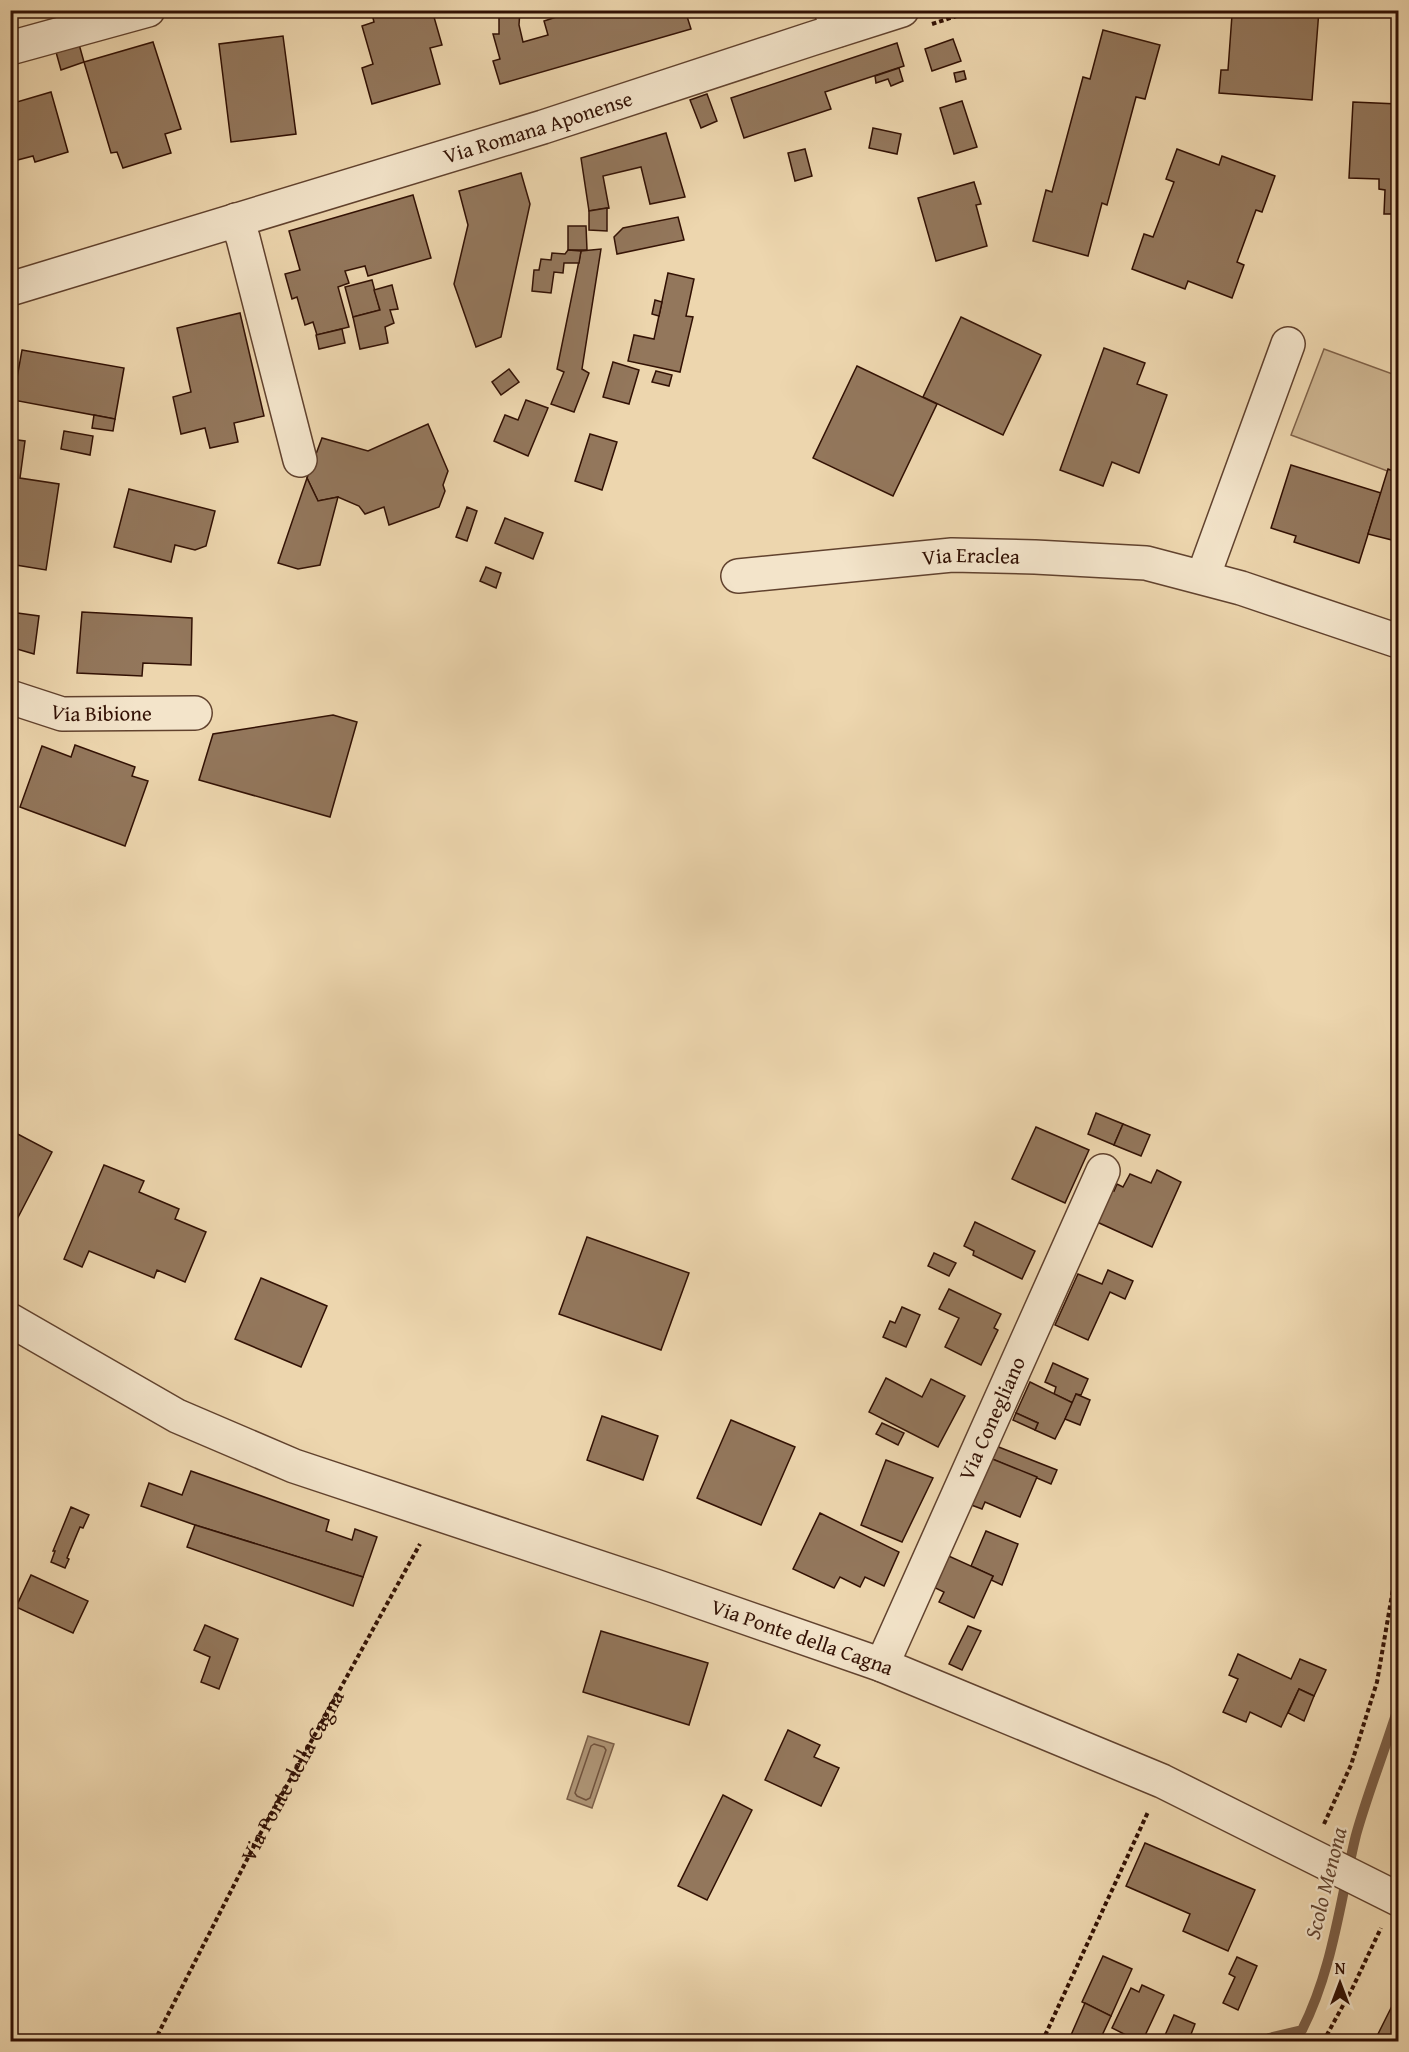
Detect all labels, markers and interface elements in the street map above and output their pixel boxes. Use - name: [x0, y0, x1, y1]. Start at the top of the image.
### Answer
- street label: Via Romana Aponense: [439, 83, 637, 171]
- street label: Via Eraclea: [921, 539, 1020, 573]
- street label: Via Bibione: [47, 695, 152, 729]
- street label: Via Conegliano: [951, 1351, 1033, 1485]
- street label: Via Ponte della Cagna: [707, 1591, 898, 1683]
- street label: Via Ponte della Cagna: [233, 1684, 351, 1867]
- water label: Scolo Menona: [1296, 1823, 1354, 1943]
- north arrow: [1310, 1953, 1370, 2013]
- text: N: [1335, 1956, 1346, 1980]

